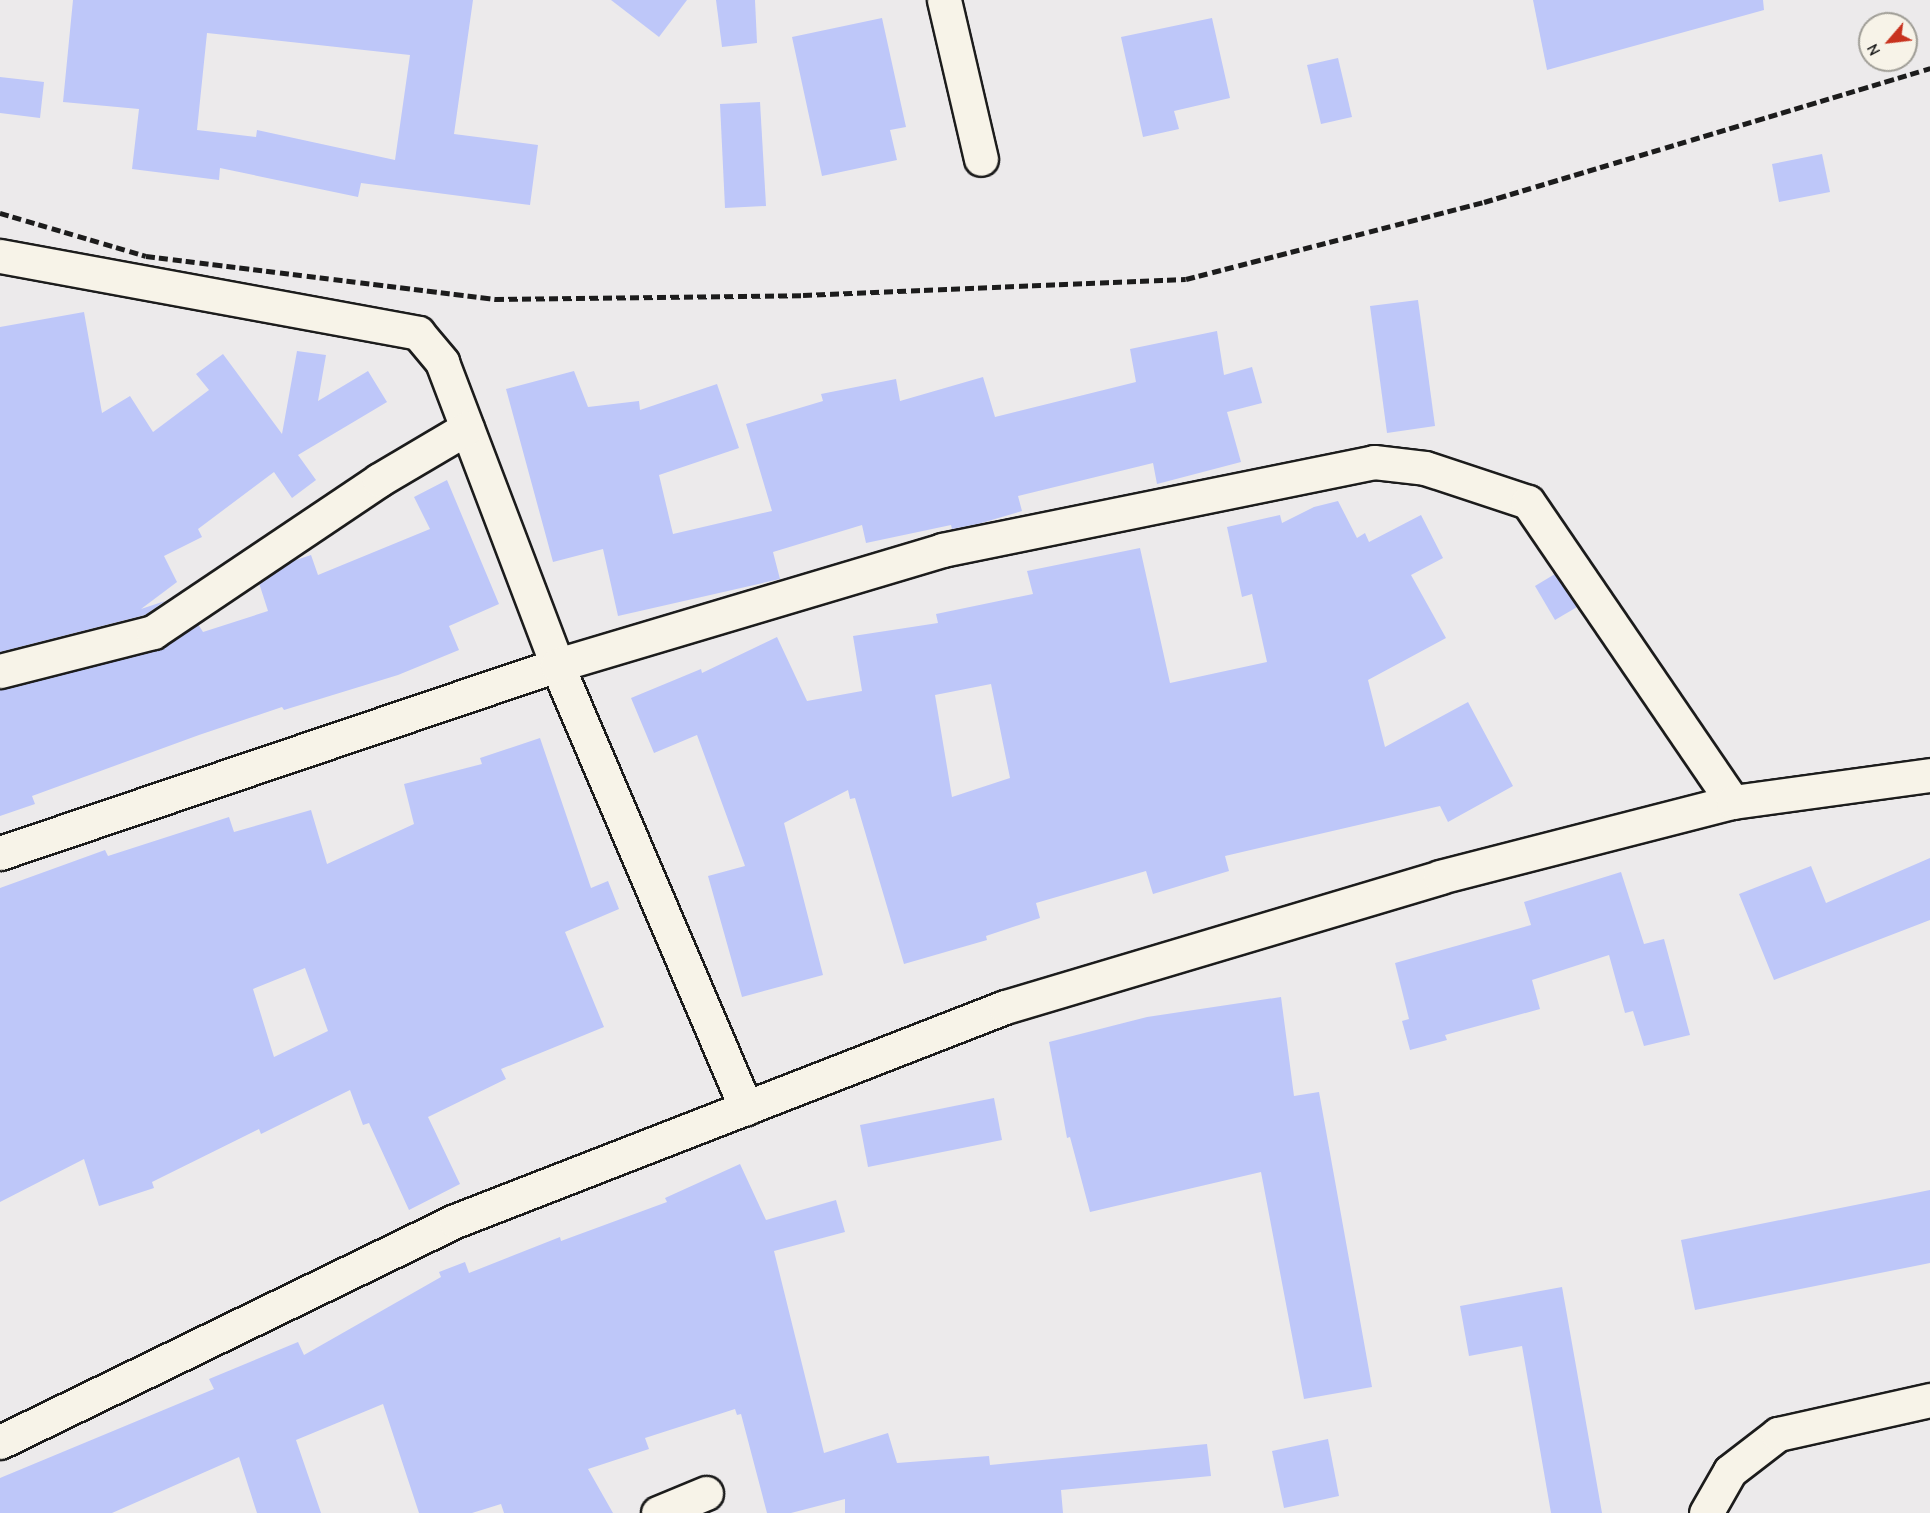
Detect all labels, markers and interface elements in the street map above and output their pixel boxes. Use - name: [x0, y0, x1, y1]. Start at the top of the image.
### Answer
- north arrow: [1858, 12, 1918, 72]
- text: N: [1863, 41, 1884, 58]

